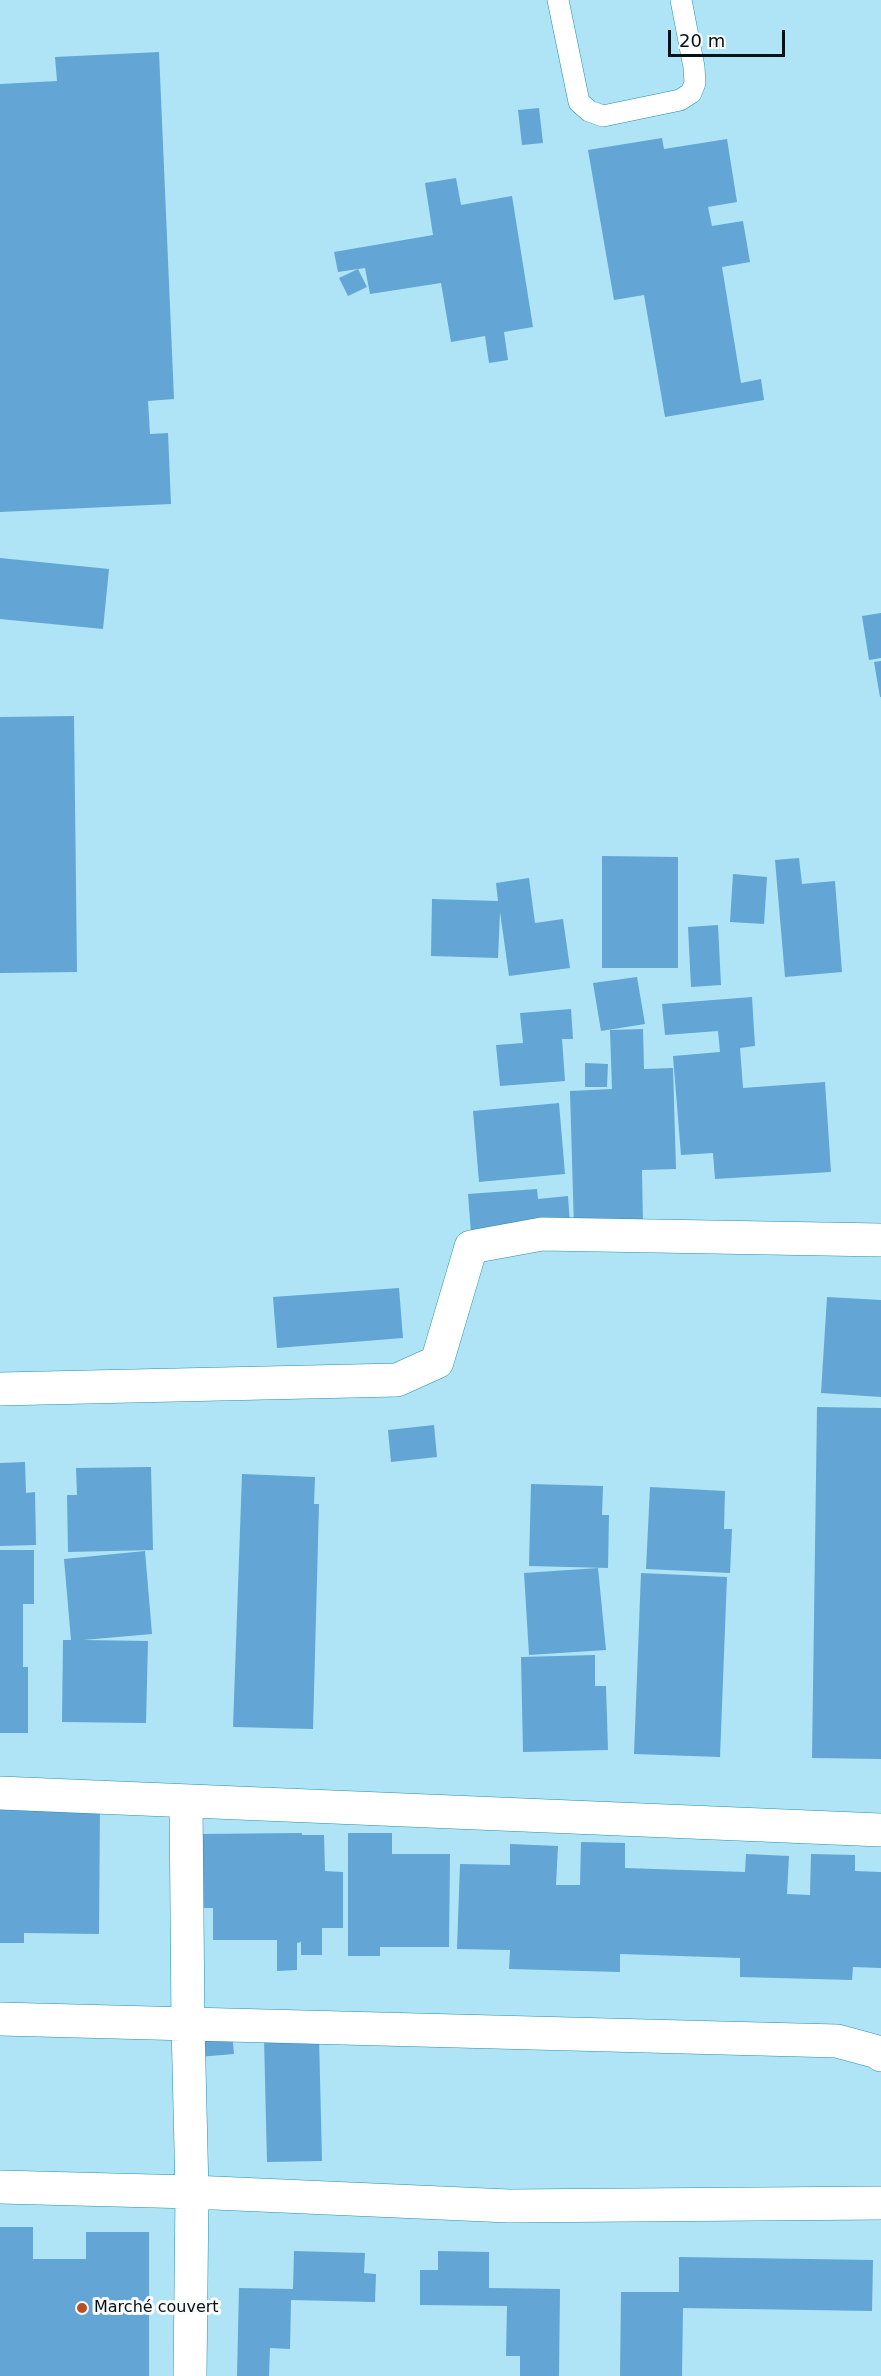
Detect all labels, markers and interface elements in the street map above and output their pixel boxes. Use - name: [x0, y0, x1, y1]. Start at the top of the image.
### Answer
- scale bar: [671, 18, 788, 56]
- text: 20 m: [679, 30, 725, 51]
- place label: Marché couvert: [94, 2298, 219, 2318]
- marker: Marché couvert: [75, 2301, 89, 2315]

